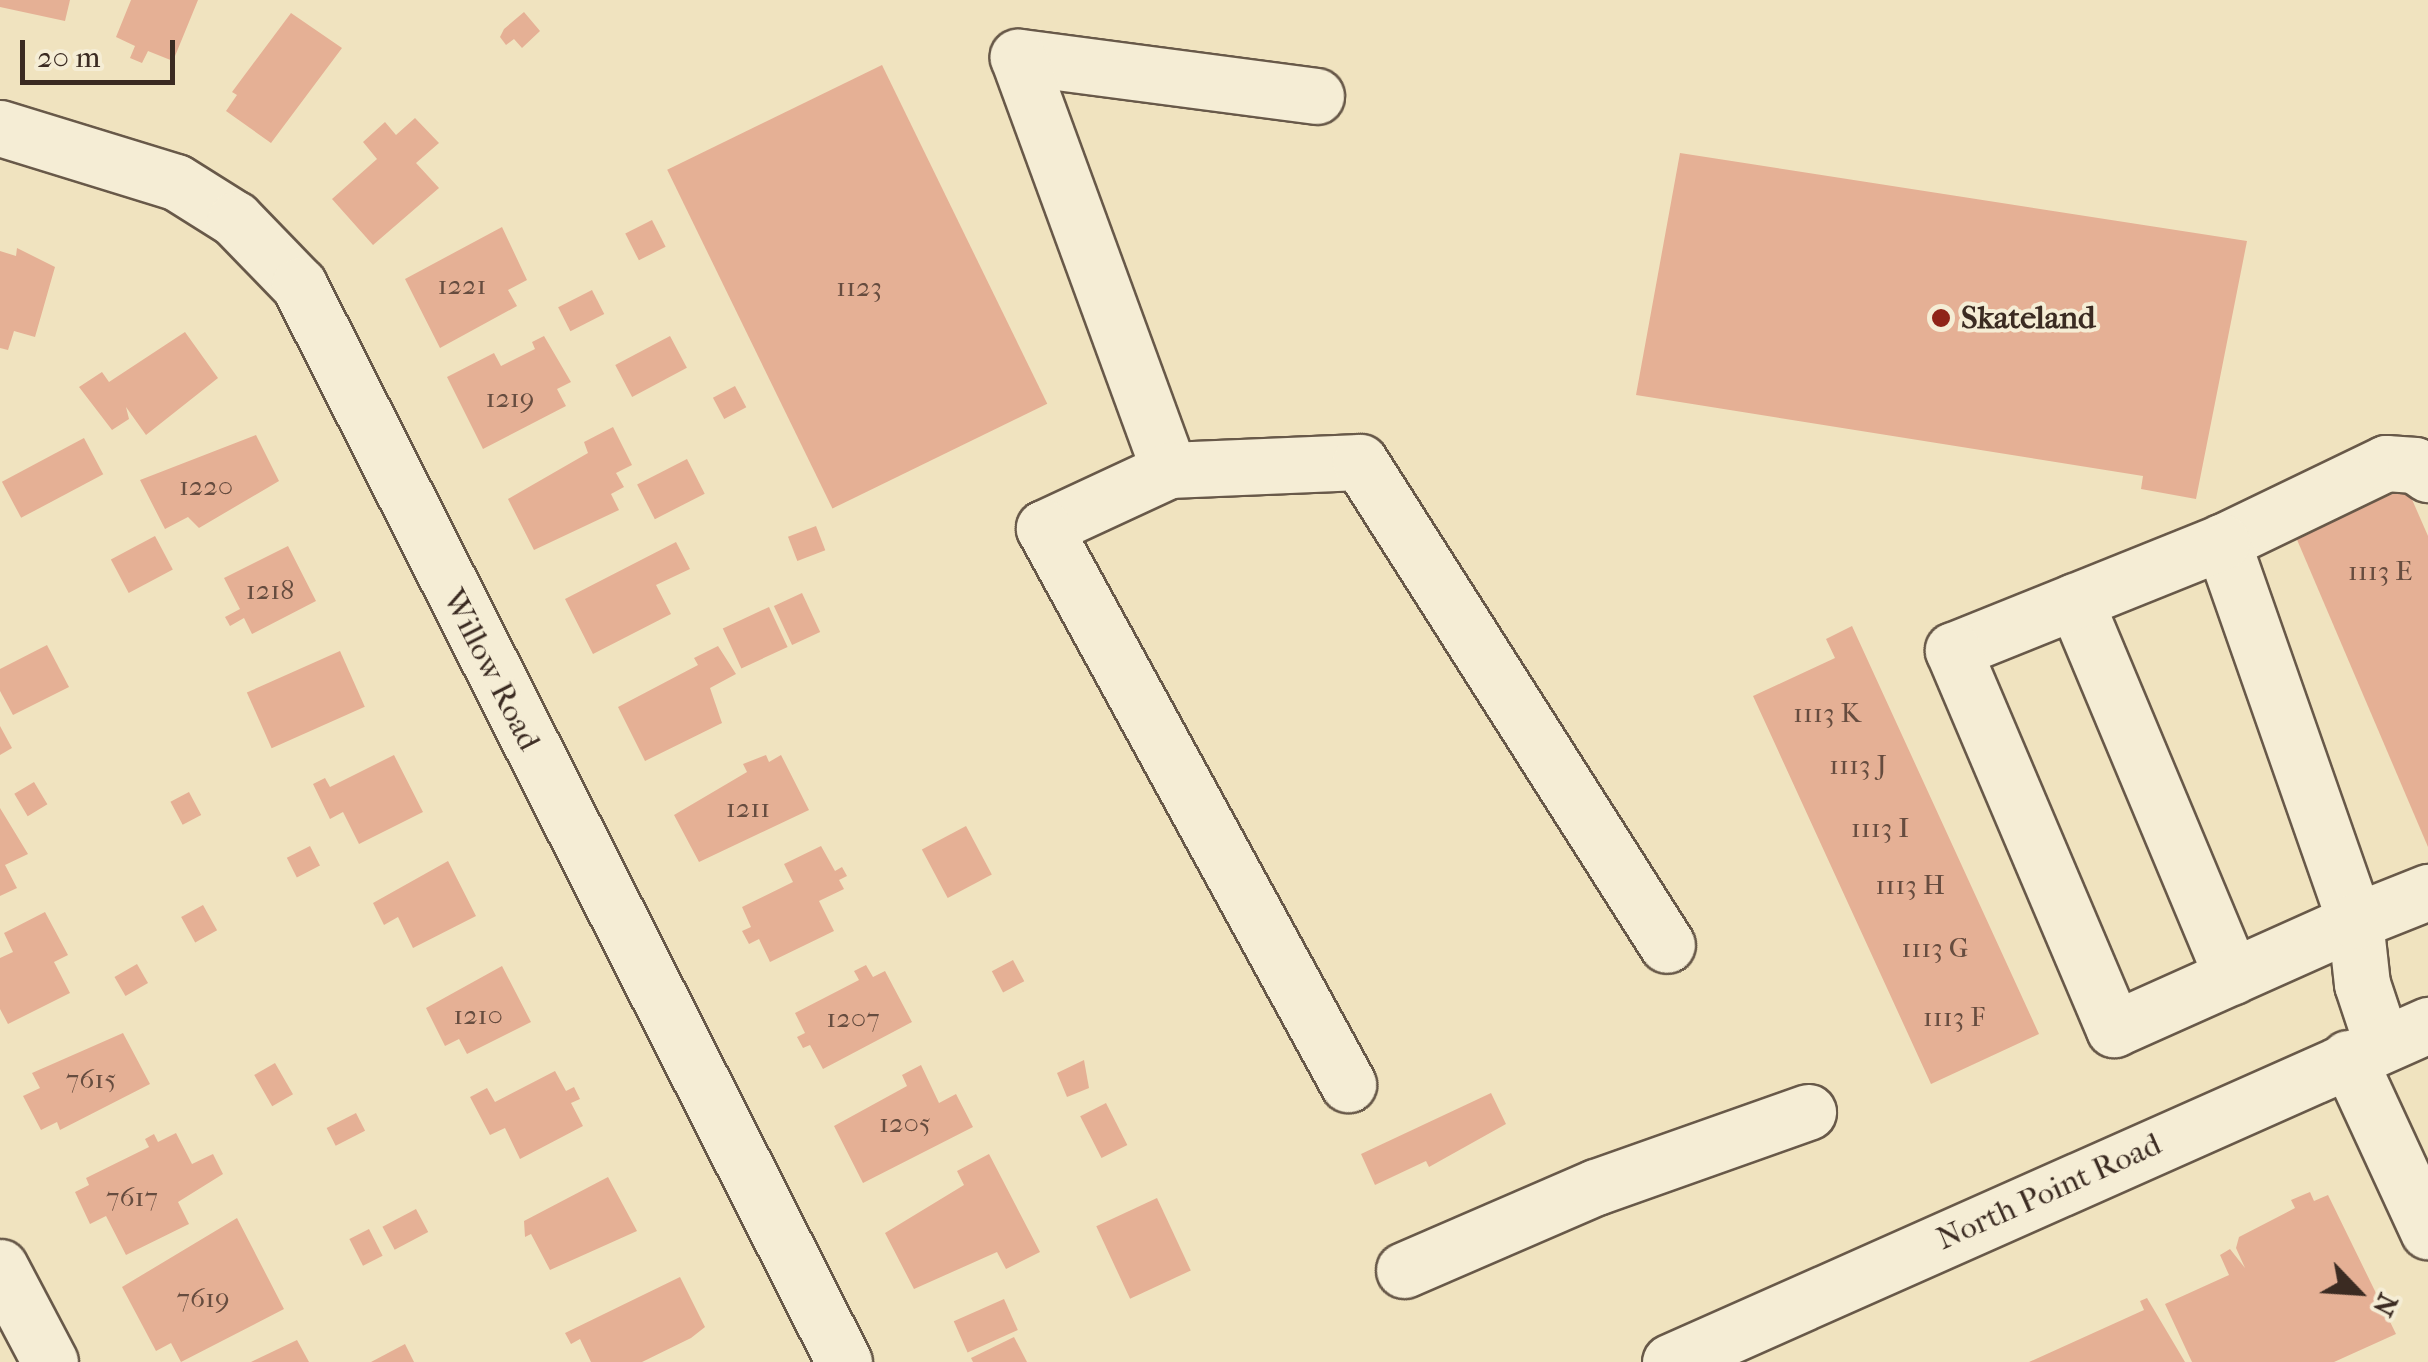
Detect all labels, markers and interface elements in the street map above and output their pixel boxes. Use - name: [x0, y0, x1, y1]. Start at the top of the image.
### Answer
- scale bar: [25, 20, 180, 82]
- text: 20 m: [37, 40, 100, 75]
- house number: 1221: [438, 268, 486, 302]
- house number: 1123: [836, 270, 882, 304]
- place label: Skateland: [1961, 299, 2095, 337]
- marker: Skateland: [1930, 307, 1952, 329]
- house number: 1219: [485, 381, 535, 415]
- house number: 1220: [179, 469, 233, 503]
- house number: 1113 E: [2348, 554, 2412, 588]
- house number: 1218: [246, 573, 294, 607]
- street label: Willow Road: [434, 583, 548, 757]
- house number: 1113 K: [1793, 696, 1861, 730]
- house number: 1113 J: [1829, 748, 1887, 782]
- house number: 1211: [726, 791, 770, 825]
- house number: 1113 I: [1851, 811, 1909, 845]
- house number: 1113 H: [1875, 868, 1945, 902]
- house number: 1113 G: [1901, 931, 1969, 965]
- house number: 1210: [453, 998, 503, 1032]
- house number: 1113 F: [1923, 1000, 1985, 1034]
- house number: 1207: [826, 1001, 880, 1035]
- house number: 7615: [66, 1062, 116, 1096]
- house number: 1205: [879, 1106, 931, 1140]
- street label: North Point Road: [1931, 1125, 2167, 1259]
- house number: 7617: [106, 1180, 158, 1214]
- north arrow: [2308, 1242, 2408, 1342]
- house number: 7619: [176, 1281, 230, 1315]
- text: N: [2366, 1288, 2405, 1321]

